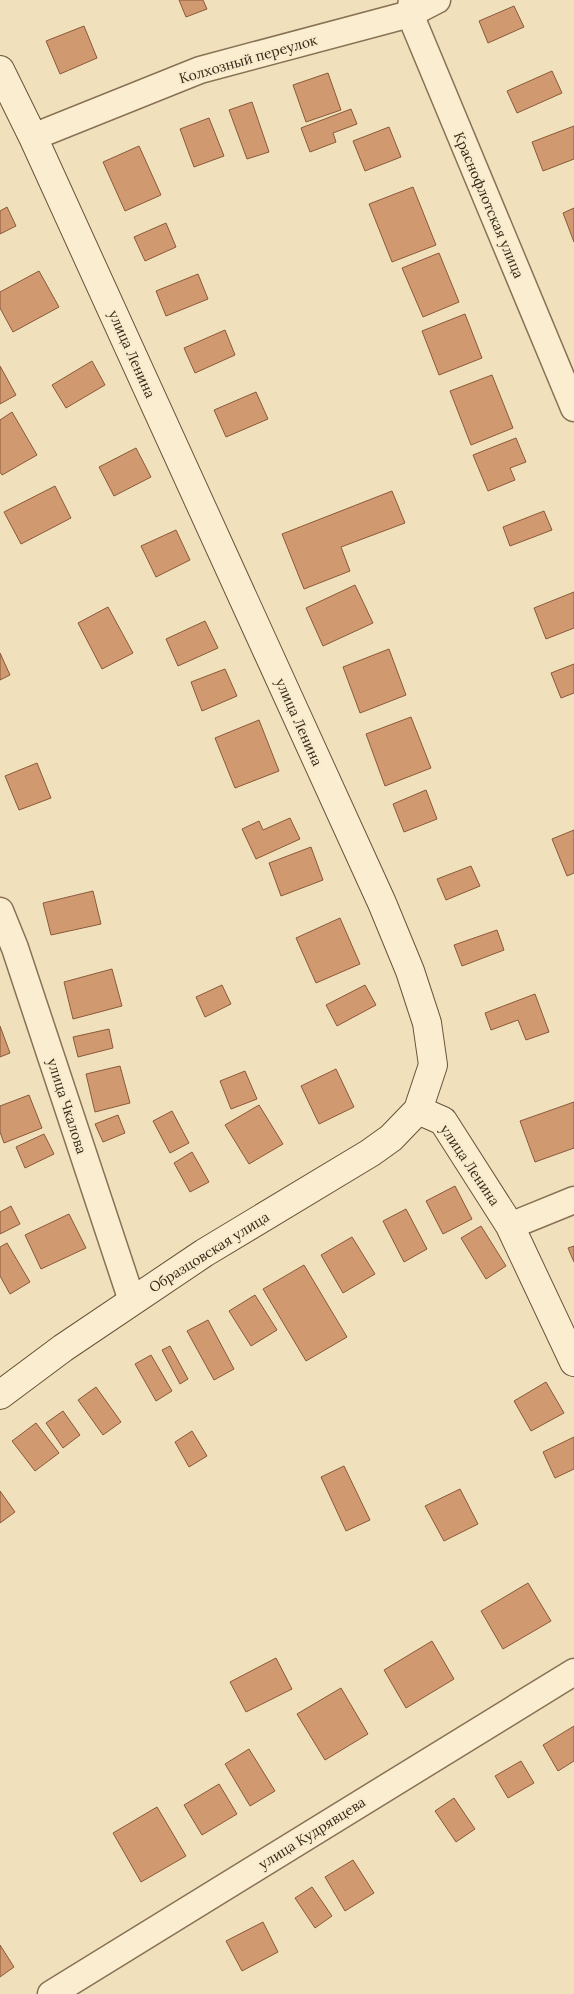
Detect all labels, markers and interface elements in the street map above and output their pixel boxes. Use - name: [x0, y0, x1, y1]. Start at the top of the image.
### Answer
- street label: Колхозный переулок: [177, 31, 320, 87]
- street label: Краснофлотская улица: [450, 129, 528, 281]
- street label: улица Ленина: [105, 307, 159, 401]
- street label: улица Ленина: [272, 675, 326, 769]
- street label: улица Чкалова: [43, 1056, 91, 1156]
- street label: улица Ленина: [436, 1121, 504, 1209]
- street label: Образцовская улица: [145, 1208, 273, 1296]
- street label: улица Кудрявцева: [255, 1793, 369, 1873]

